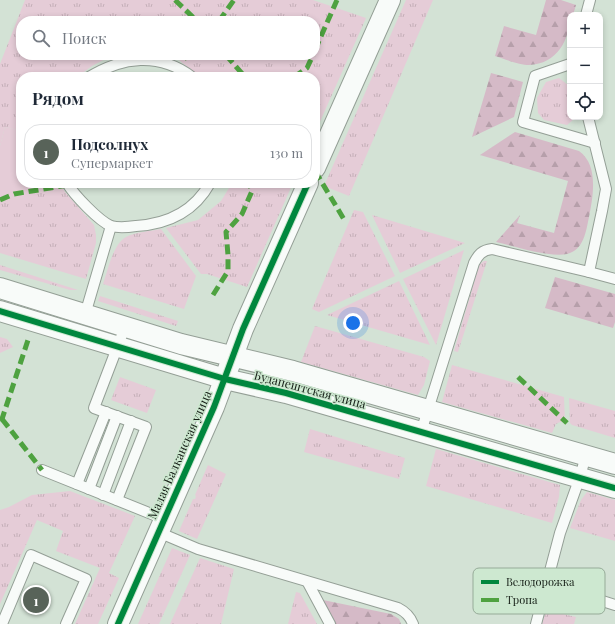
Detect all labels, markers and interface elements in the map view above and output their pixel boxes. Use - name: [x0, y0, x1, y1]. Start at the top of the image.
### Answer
- map controls: [567, 12, 603, 120]
- button: +: [567, 12, 603, 48]
- search box: [16, 16, 320, 60]
- icon: search: [30, 27, 52, 49]
- text: Поиск: [62, 28, 107, 48]
- button: −: [567, 48, 603, 84]
- button: locate: [567, 84, 603, 120]
- text: Рядом: [32, 87, 84, 109]
- text: Подсолнух: [71, 134, 148, 154]
- text: 1: [44, 144, 48, 161]
- text: 130 m: [270, 144, 303, 161]
- text: Супермаркет: [71, 154, 153, 171]
- your location: [343, 313, 363, 333]
- street label: Будапештская улица: [253, 366, 368, 412]
- street label: Малая Балканская улица: [143, 388, 215, 521]
- legend: [473, 568, 605, 614]
- text: Велодорожка: [506, 574, 575, 589]
- pin: 1: [23, 585, 49, 615]
- text: Тропа: [506, 592, 538, 607]

